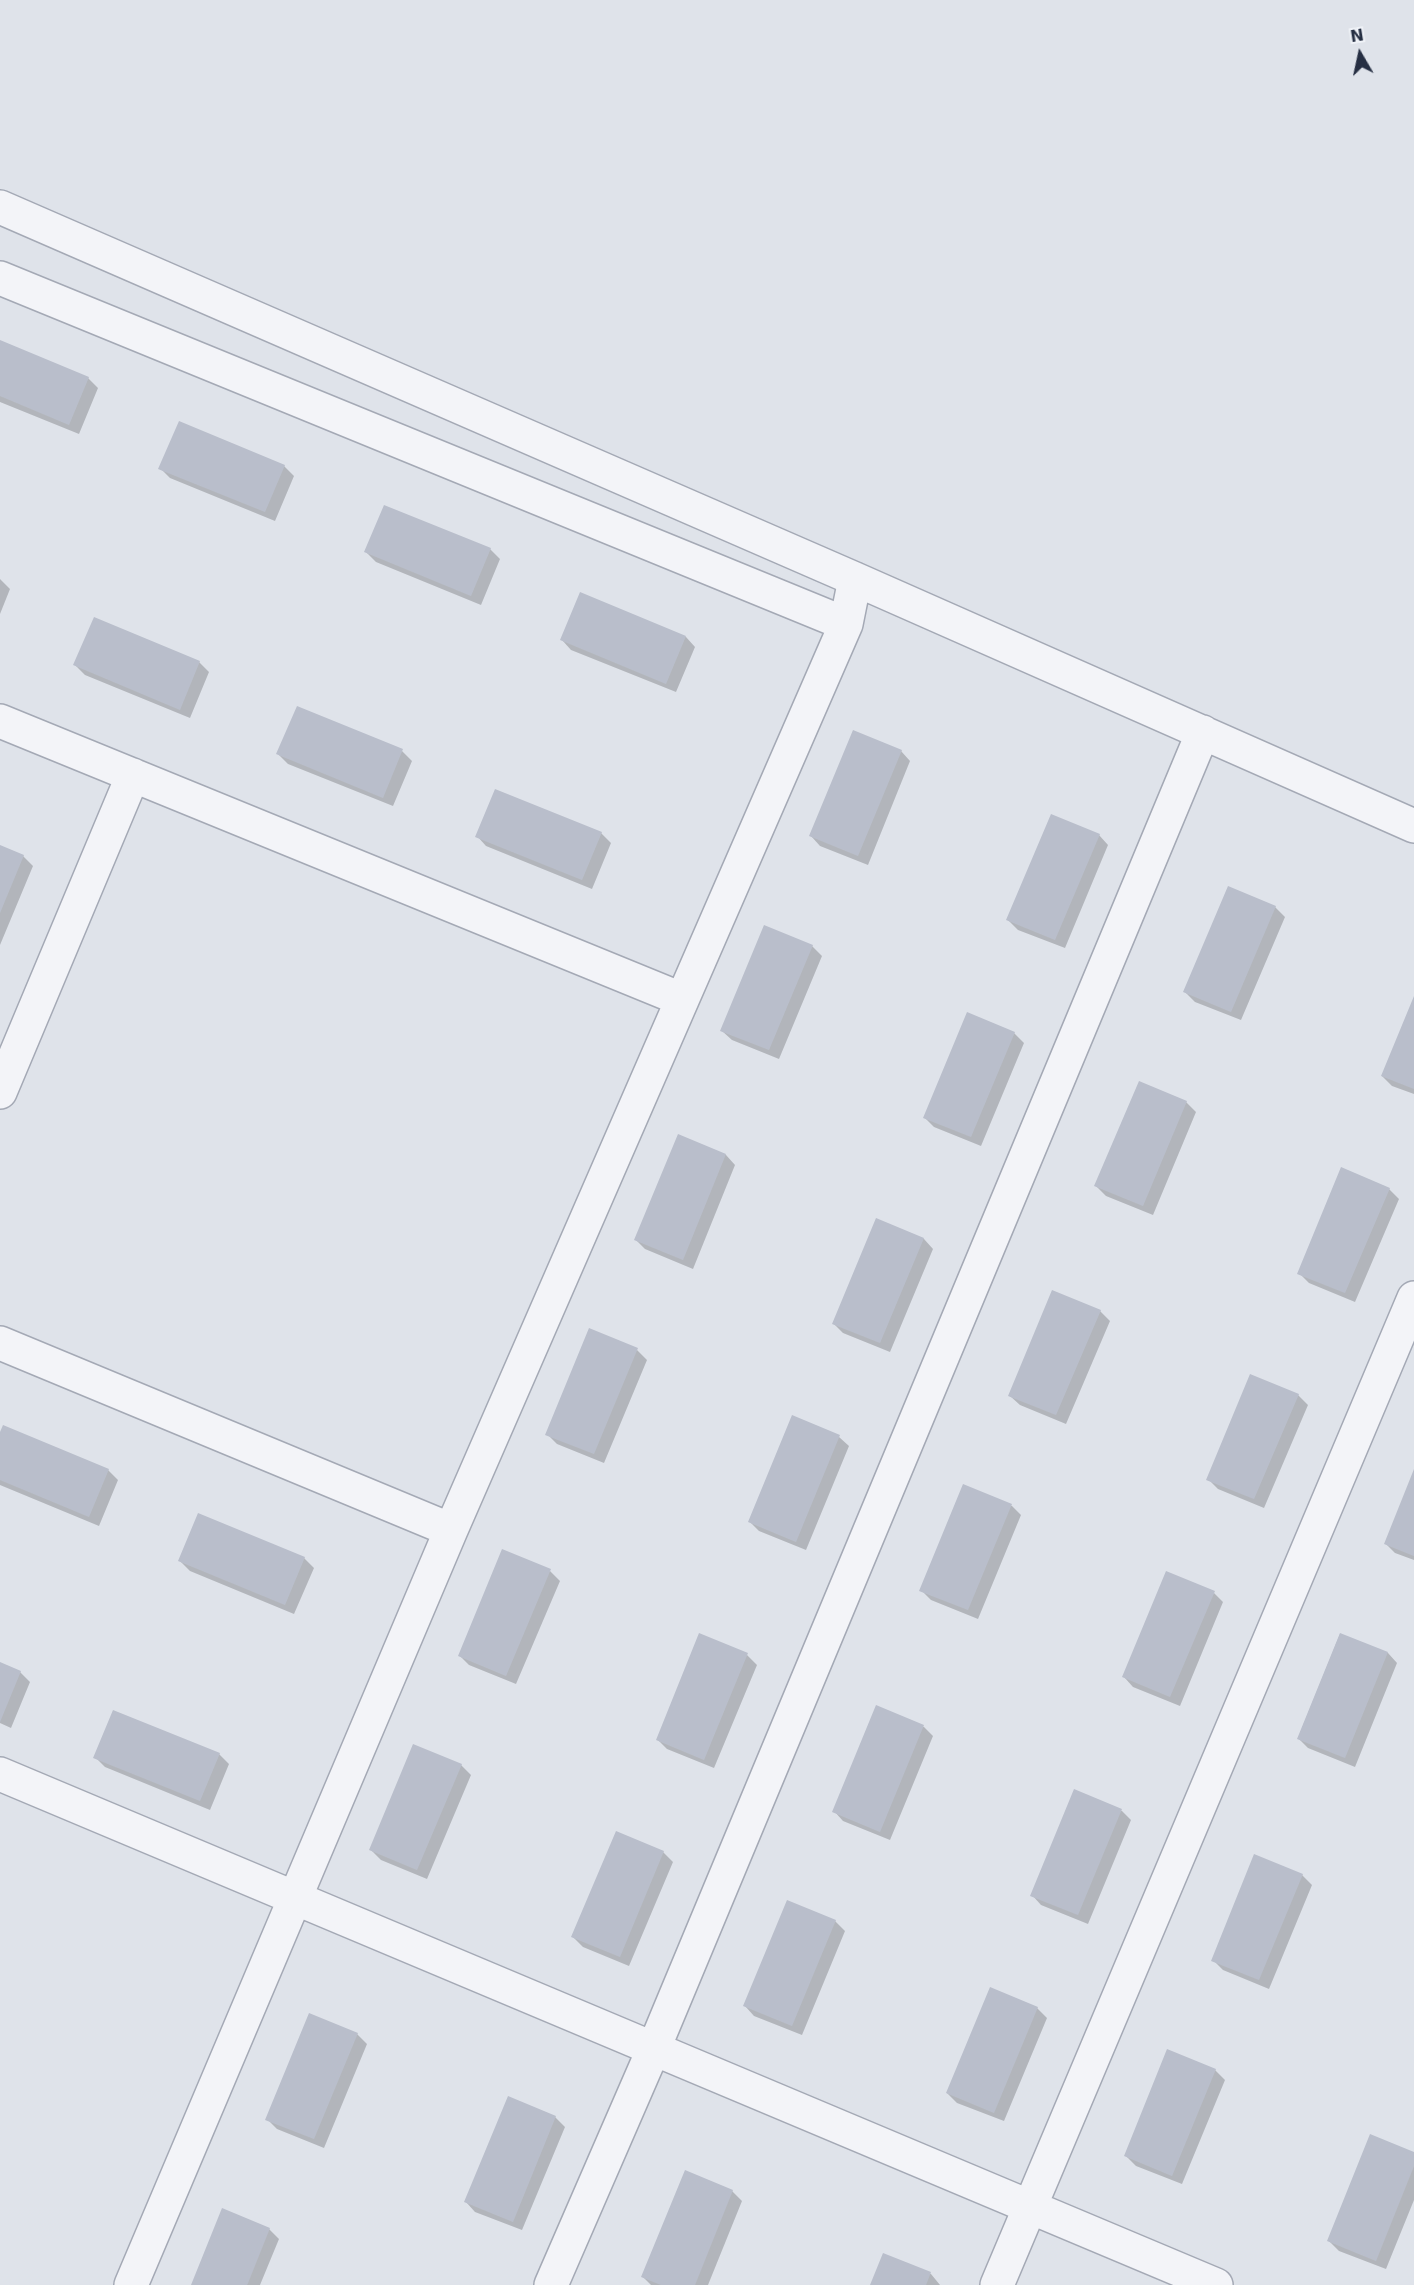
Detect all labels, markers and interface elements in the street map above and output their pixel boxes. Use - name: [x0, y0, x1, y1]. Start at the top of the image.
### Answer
- north arrow: [1330, 24, 1390, 84]
- text: N: [1349, 25, 1365, 46]

